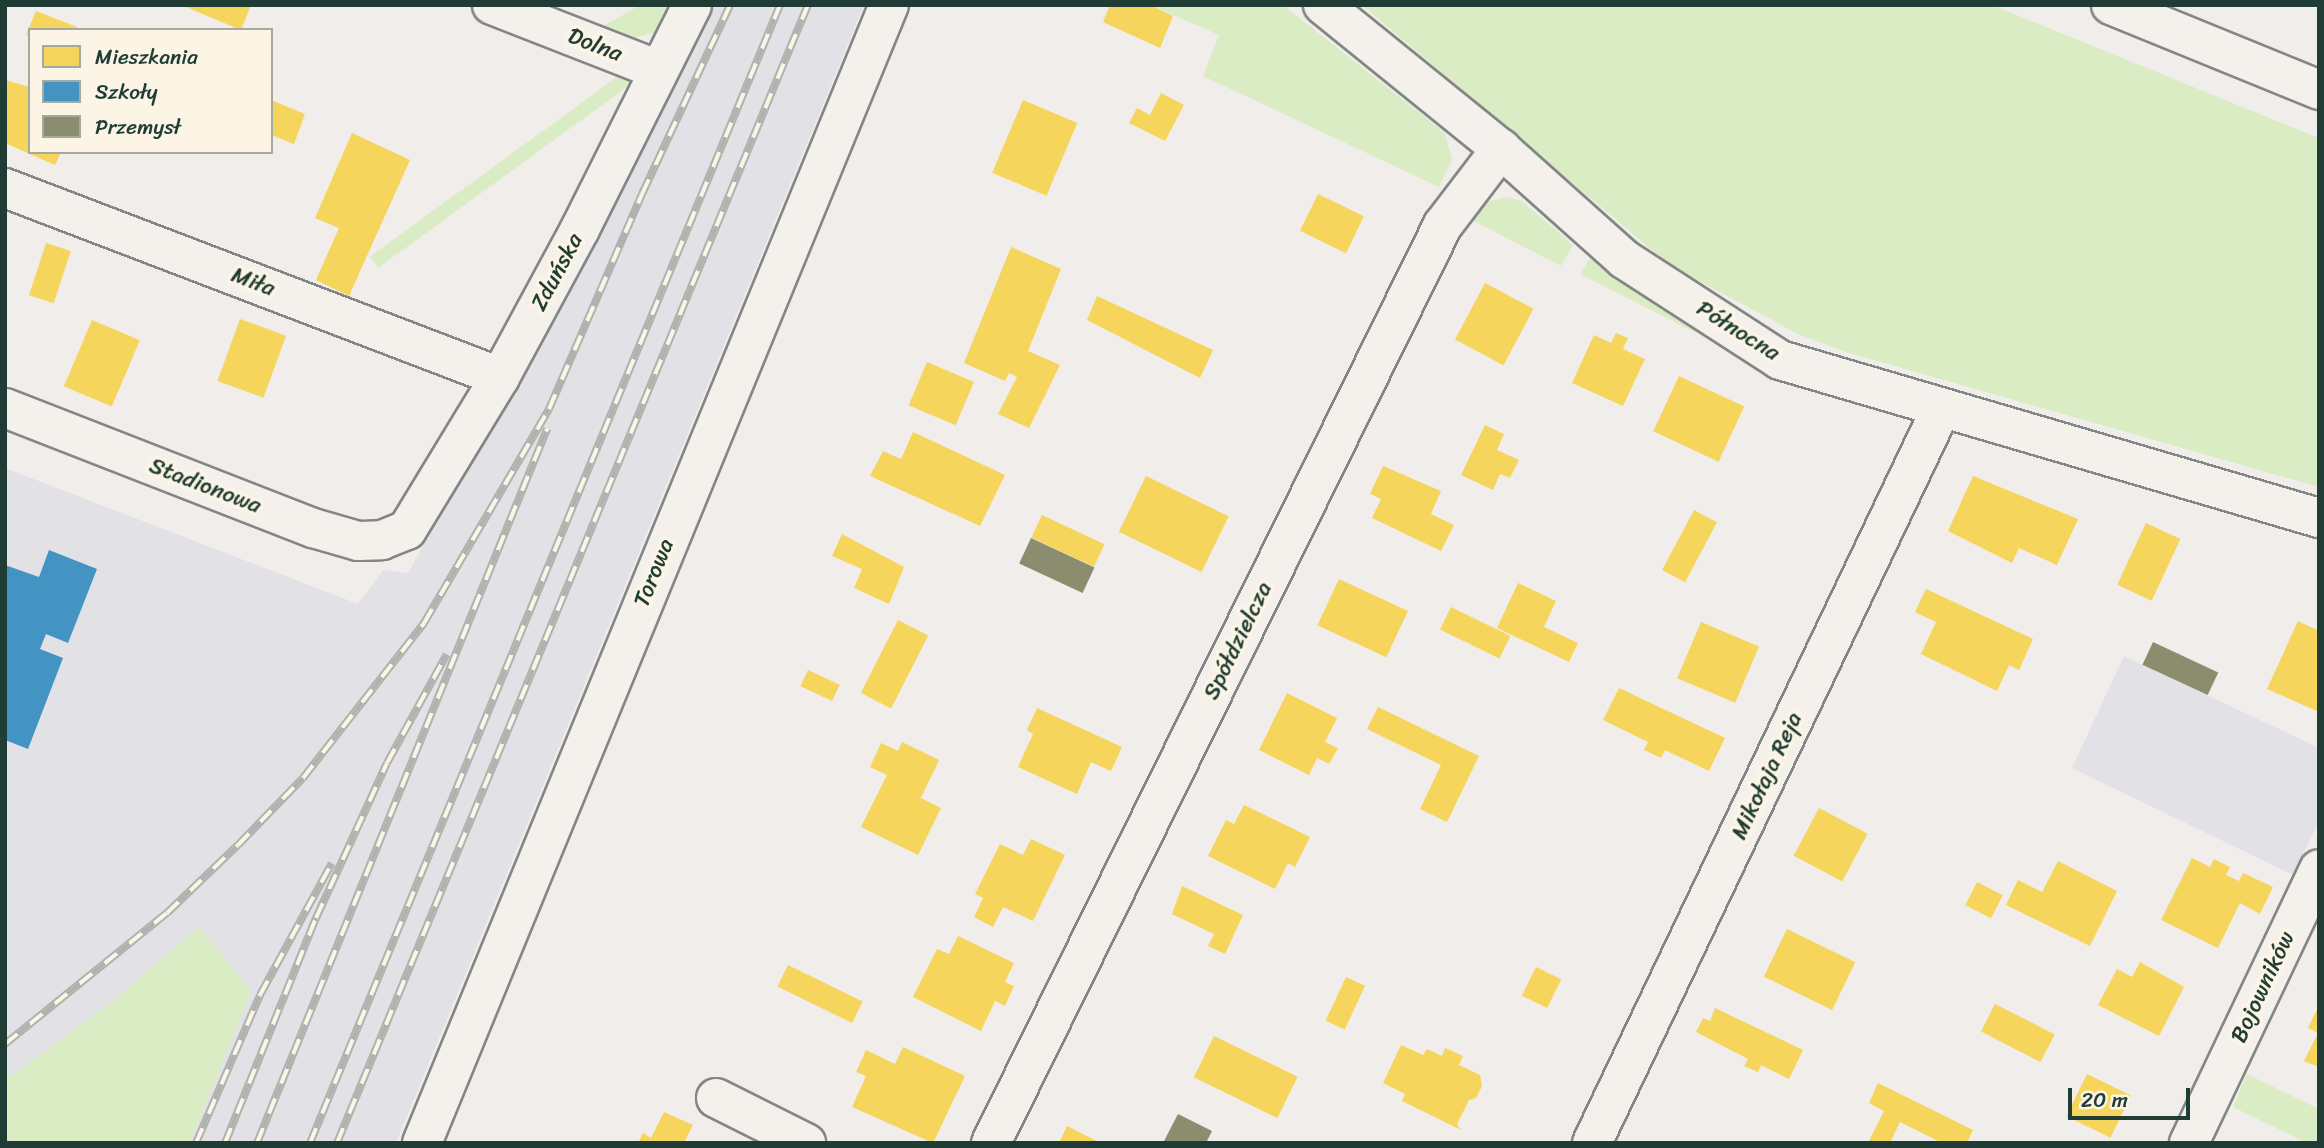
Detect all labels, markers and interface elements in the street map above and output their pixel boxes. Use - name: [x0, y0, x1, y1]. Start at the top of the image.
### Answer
- street label: Dolna: [564, 22, 626, 68]
- legend: [28, 28, 273, 154]
- text: Mieszkania: [95, 38, 198, 76]
- text: Szkoły: [95, 73, 158, 111]
- text: Przemysł: [95, 108, 181, 146]
- street label: Zduńska: [525, 229, 589, 315]
- street label: Miła: [227, 261, 279, 303]
- street label: Północna: [1691, 295, 1785, 367]
- street label: Stadionowa: [145, 452, 265, 520]
- street label: Torowa: [628, 535, 680, 611]
- street label: Spółdzielcza: [1198, 578, 1278, 704]
- street label: Mikołaja Reja: [1725, 708, 1809, 844]
- street label: Bojowników: [2225, 927, 2301, 1047]
- scale bar: [2072, 1074, 2194, 1118]
- text: 20 m: [2081, 1081, 2128, 1119]

